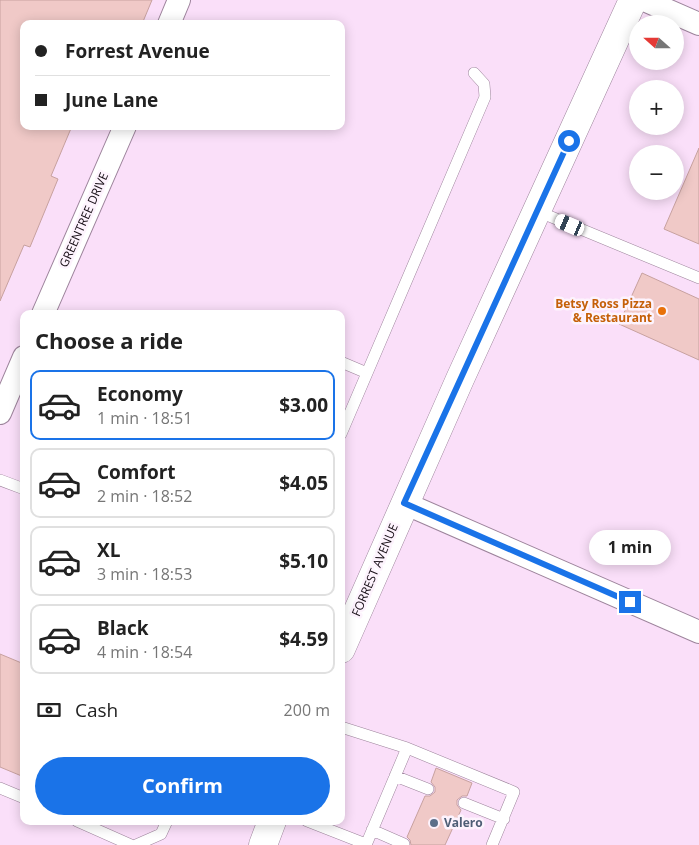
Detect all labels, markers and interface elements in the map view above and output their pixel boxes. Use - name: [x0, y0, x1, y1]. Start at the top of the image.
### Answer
- north arrow: [629, 15, 684, 70]
- map controls: [629, 15, 684, 200]
- text: Forrest Avenue: [65, 38, 210, 64]
- button: +: [629, 80, 684, 135]
- text: June Lane: [65, 87, 158, 113]
- route start: [558, 130, 580, 152]
- button: −: [629, 145, 684, 200]
- street label: GREENTREE DRIVE: [55, 170, 112, 270]
- car: [553, 212, 586, 238]
- place label: Betsy Ross Pizza & Restaurant: [555, 295, 652, 326]
- marker: Betsy Ross Pizza & Restaurant: [656, 305, 668, 317]
- text: Choose a ride: [35, 325, 183, 355]
- text: Economy: [97, 381, 183, 407]
- icon: car: [37, 383, 82, 428]
- text: $3.00: [279, 392, 328, 418]
- text: 1 min · 18:51: [97, 407, 192, 429]
- text: Comfort: [97, 459, 176, 485]
- icon: car: [37, 461, 82, 506]
- text: $4.05: [279, 470, 328, 496]
- text: 2 min · 18:52: [97, 485, 192, 507]
- street label: FORREST AVENUE: [347, 521, 402, 619]
- callout: 1 min: [589, 530, 671, 564]
- text: 1 min: [608, 536, 652, 558]
- text: XL: [97, 537, 120, 563]
- icon: car: [37, 539, 82, 584]
- text: $5.10: [279, 548, 328, 574]
- text: 3 min · 18:53: [97, 563, 192, 585]
- route end: [619, 591, 641, 613]
- text: Black: [97, 615, 149, 641]
- icon: car: [37, 617, 82, 662]
- text: $4.59: [279, 626, 328, 652]
- text: 4 min · 18:54: [97, 641, 192, 663]
- icon: cash: [35, 696, 63, 724]
- text: Cash: [75, 697, 118, 723]
- text: 200 m: [284, 699, 330, 721]
- button: Confirm: [35, 757, 330, 815]
- place label: Valero: [444, 814, 483, 831]
- marker: Valero: [428, 817, 440, 829]

